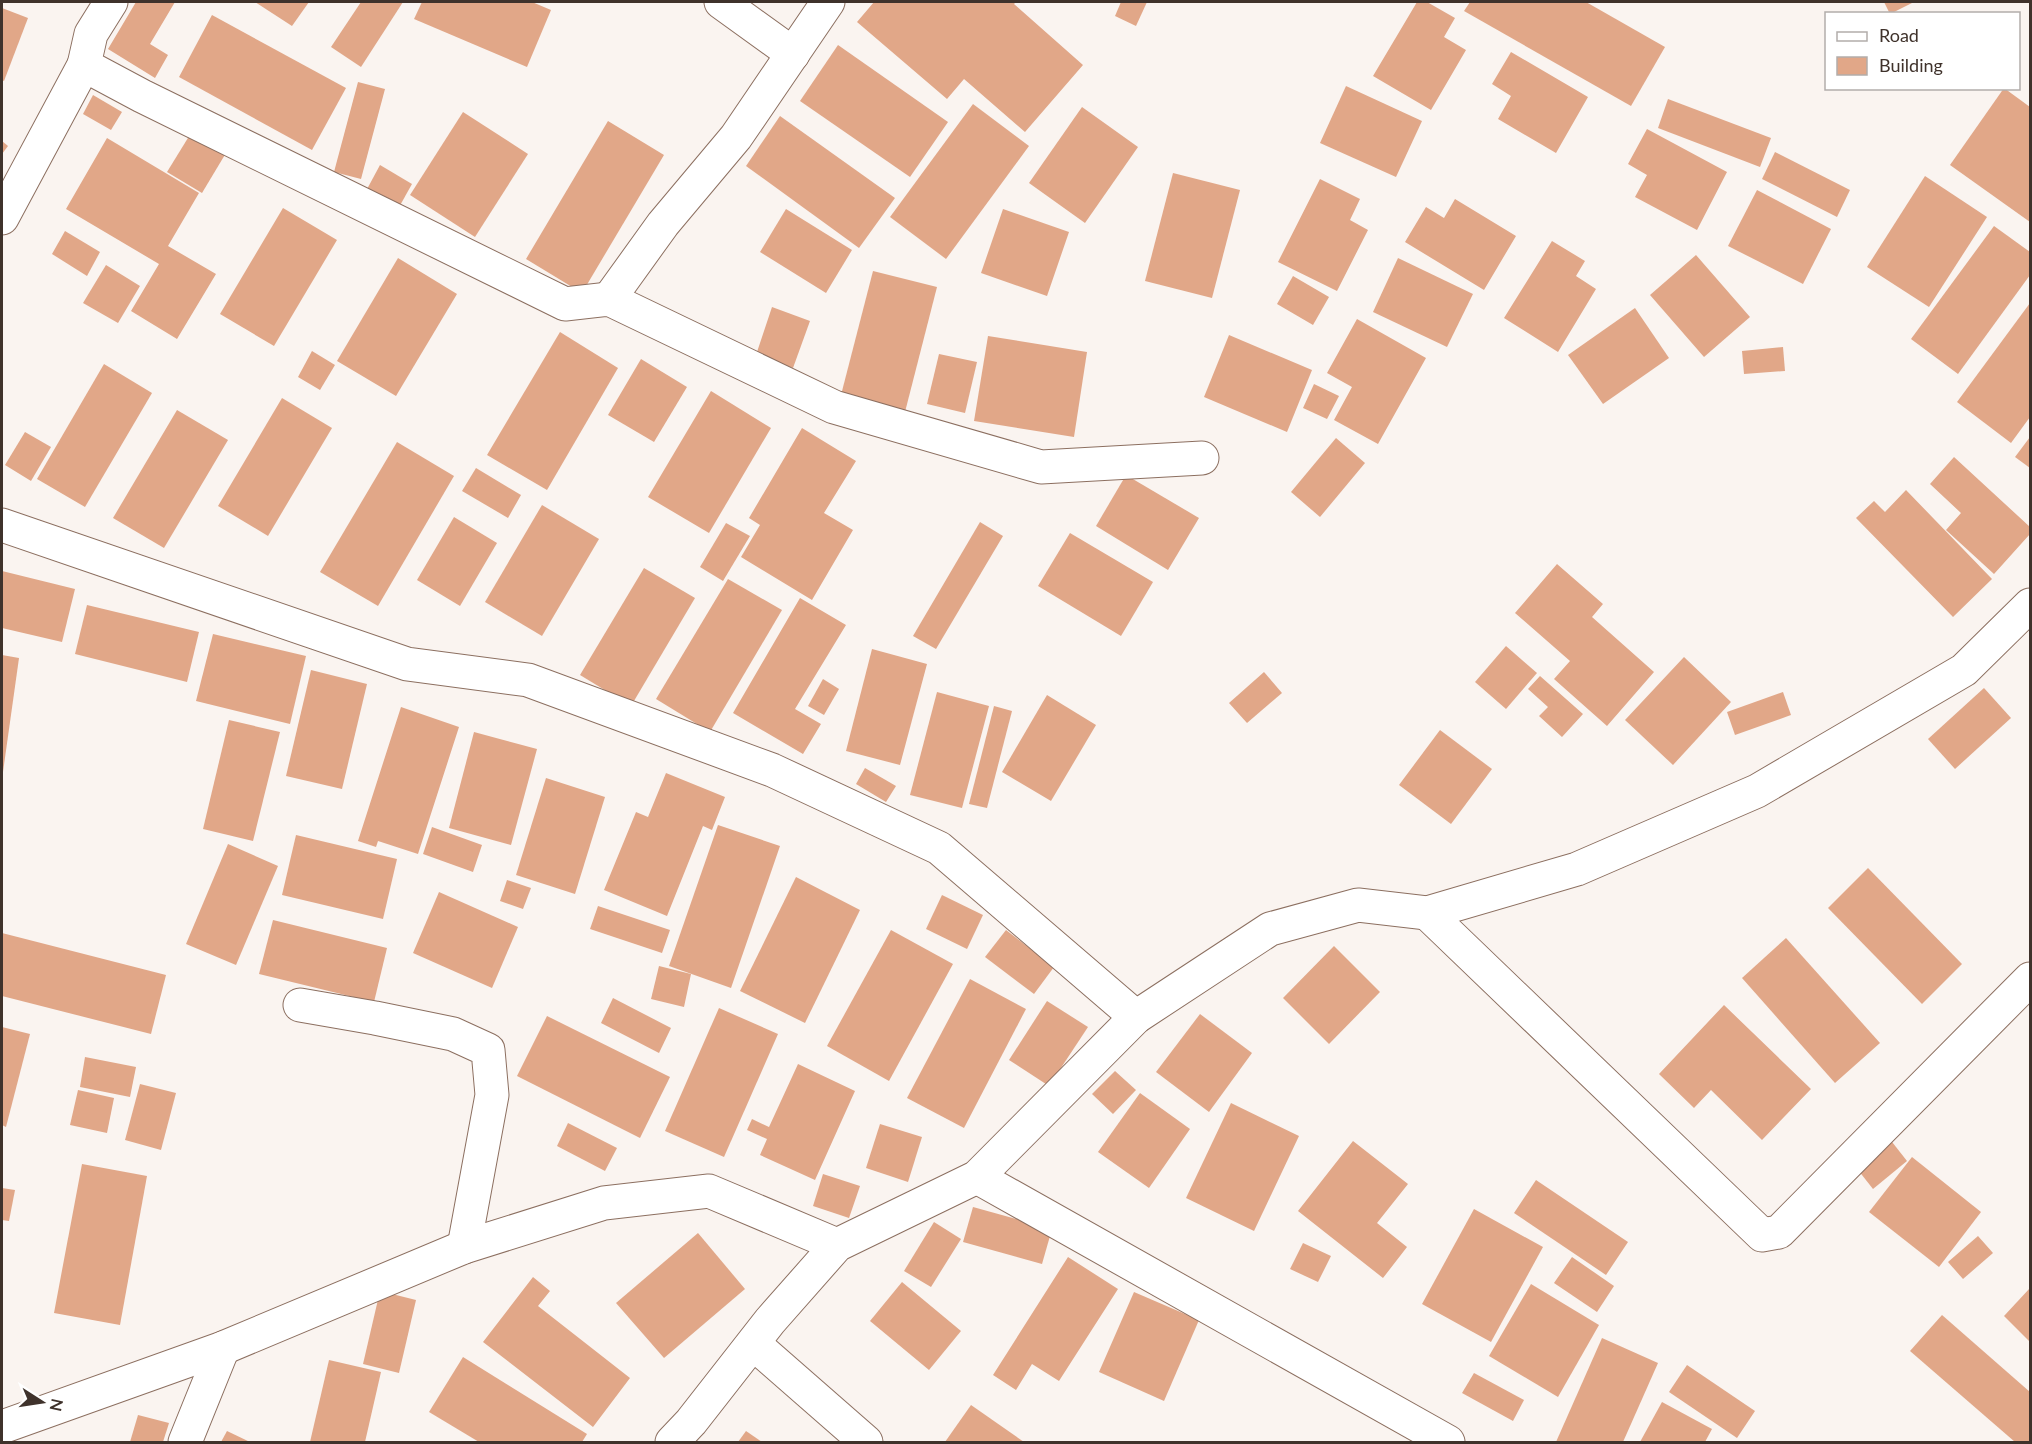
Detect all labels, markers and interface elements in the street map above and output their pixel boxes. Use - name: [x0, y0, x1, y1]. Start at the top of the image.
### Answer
- legend: [1825, 12, 2020, 90]
- text: Road: [1879, 24, 1919, 46]
- text: Building: [1879, 54, 1943, 76]
- north arrow: [12, 1372, 72, 1432]
- text: N: [47, 1397, 68, 1413]

